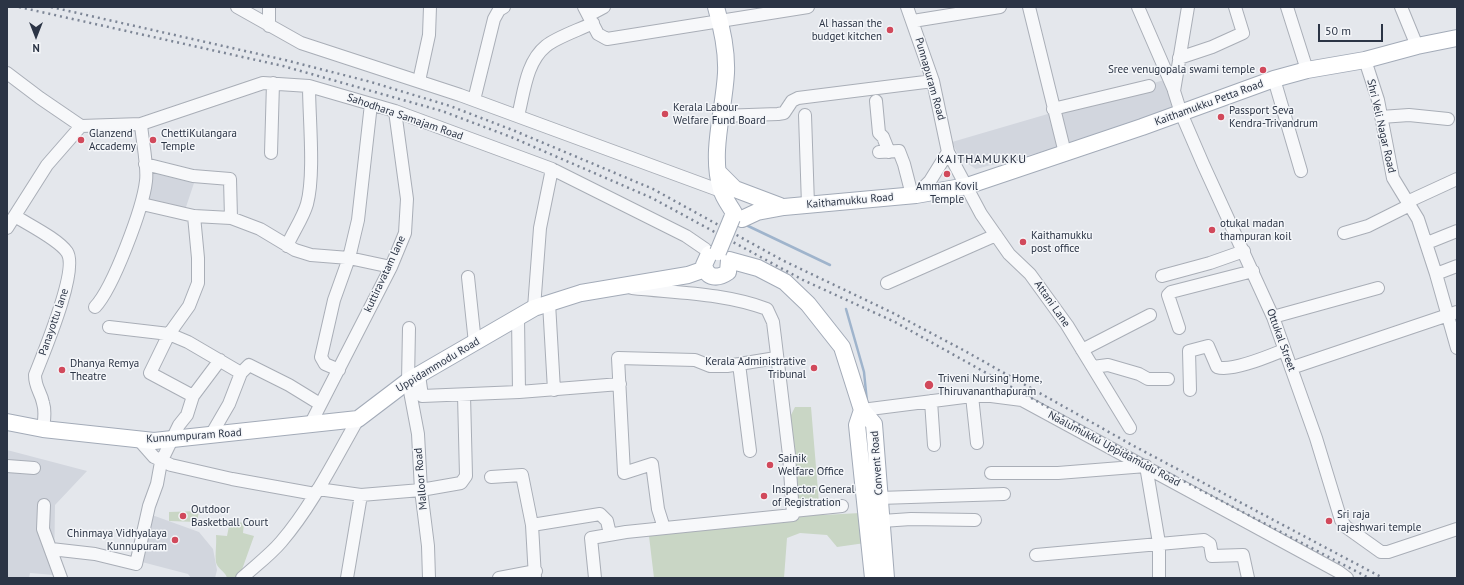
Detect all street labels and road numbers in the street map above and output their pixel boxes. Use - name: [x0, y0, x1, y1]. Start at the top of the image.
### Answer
- street label: Punnapuram Road: [912, 36, 948, 122]
- street label: Kaithamukku Petta Road: [1153, 77, 1265, 129]
- street label: Shri Veli Nagar Road: [1364, 78, 1398, 174]
- street label: Sahodhara Samajam Road: [345, 91, 465, 143]
- street label: Kaithamukku Road: [806, 191, 894, 211]
- street label: kuttiravatam lane: [362, 234, 408, 314]
- street label: Attani Lane: [1031, 278, 1073, 330]
- street label: Panayottu lane: [36, 287, 72, 357]
- street label: Ottukal Street: [1264, 307, 1298, 373]
- street label: Uppidammodu Road: [394, 335, 482, 395]
- street label: Naalumukku Uppidamudu Road: [1046, 408, 1182, 490]
- street label: Kunnumpuram Road: [146, 426, 242, 446]
- street label: Convent Road: [868, 430, 886, 496]
- street label: Malloor Road: [412, 447, 430, 511]

